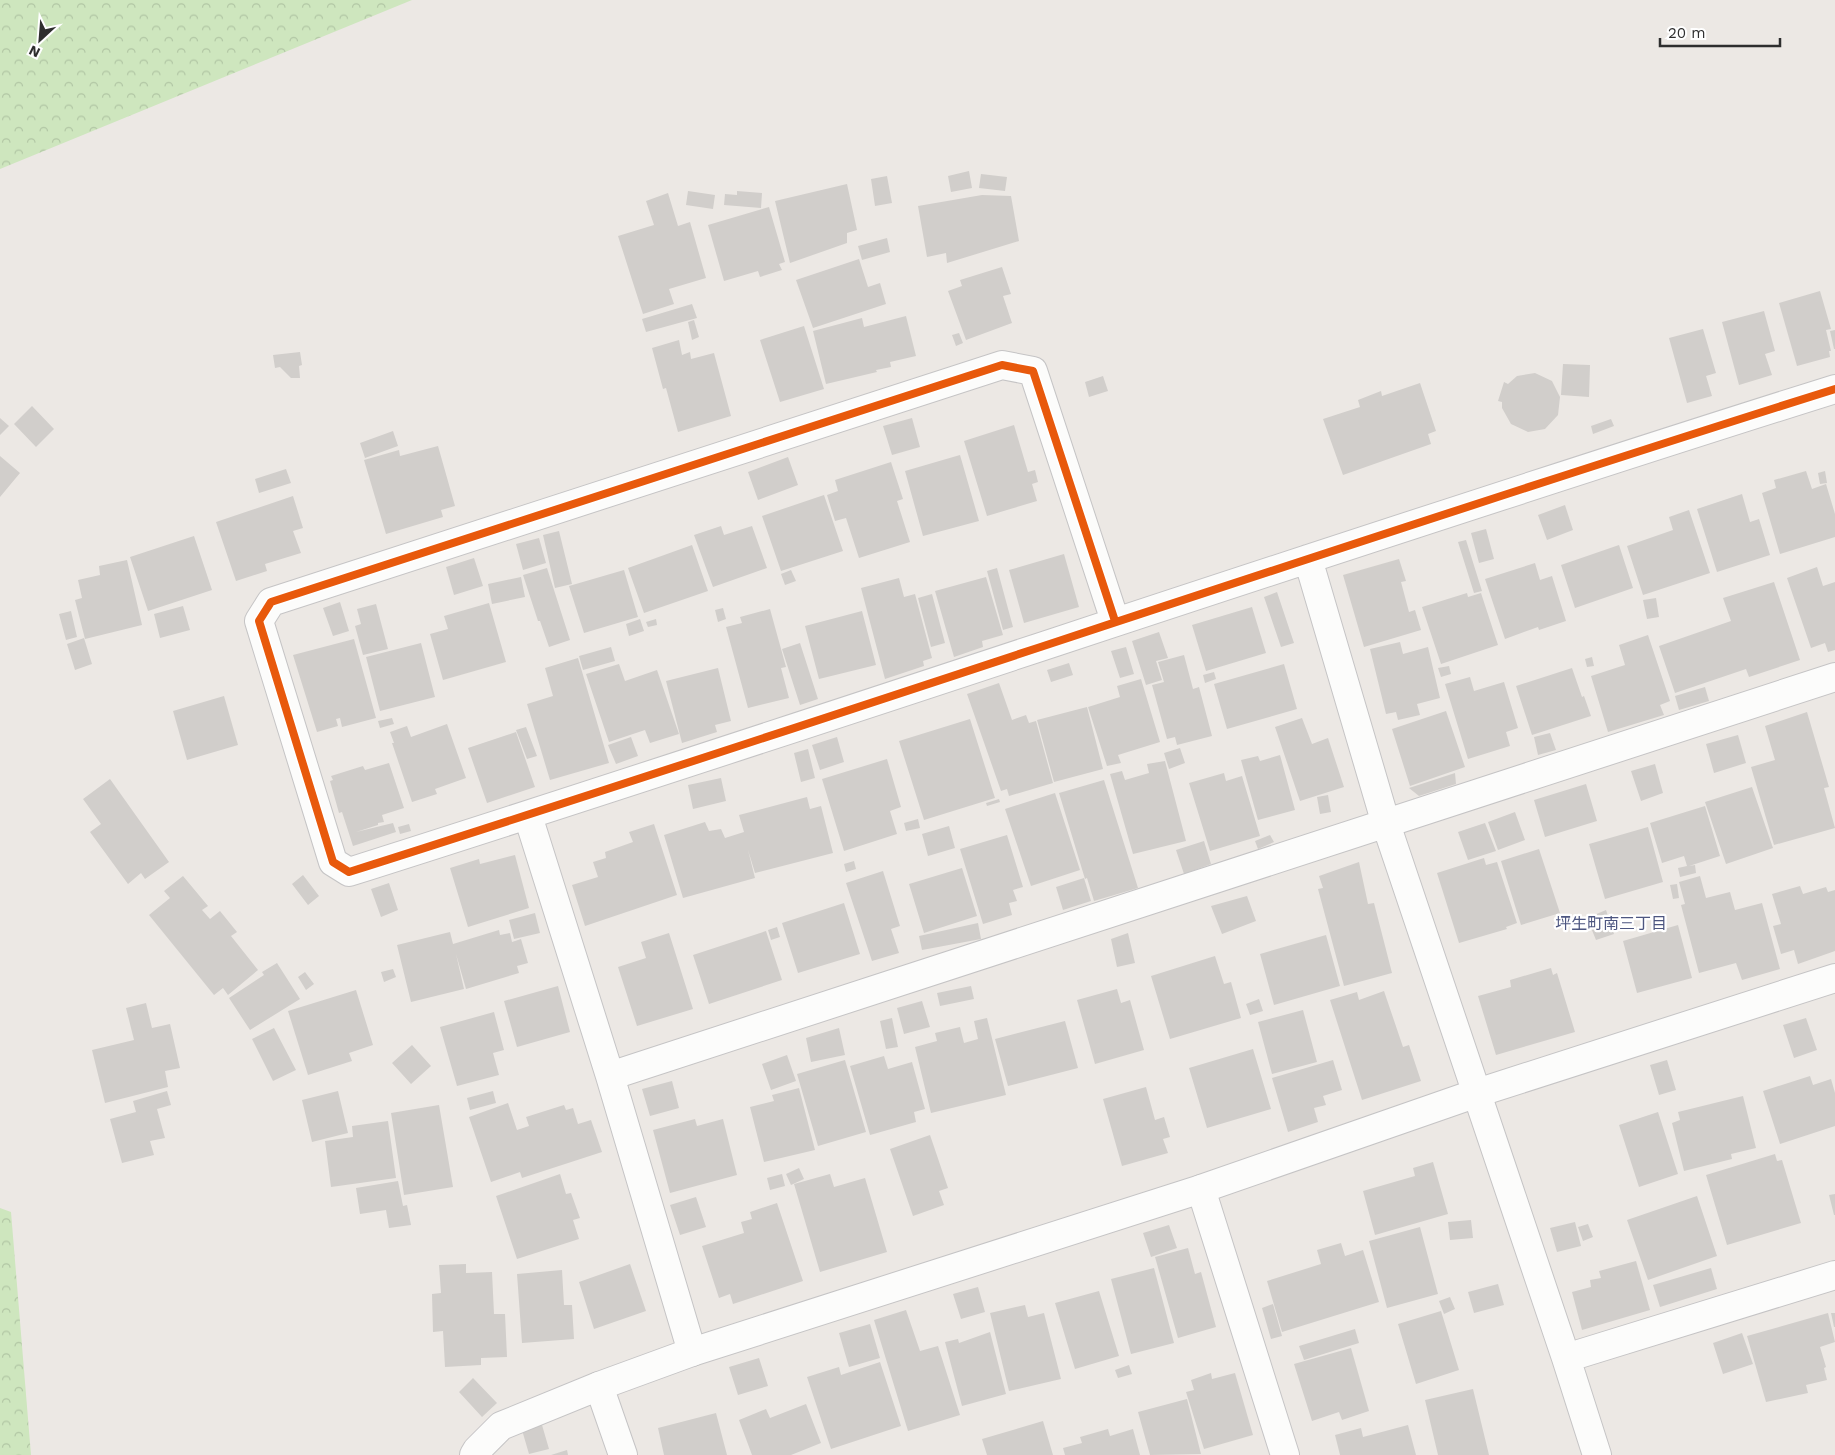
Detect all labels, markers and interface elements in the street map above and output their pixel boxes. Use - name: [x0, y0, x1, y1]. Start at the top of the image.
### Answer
- north arrow: [15, 15, 65, 65]
- scale bar: [1660, 15, 1780, 47]
- text: 20 m: [1668, 24, 1706, 42]
- text: N: [26, 42, 42, 61]
- district label: 坪生町南三丁目: [1555, 914, 1667, 933]

